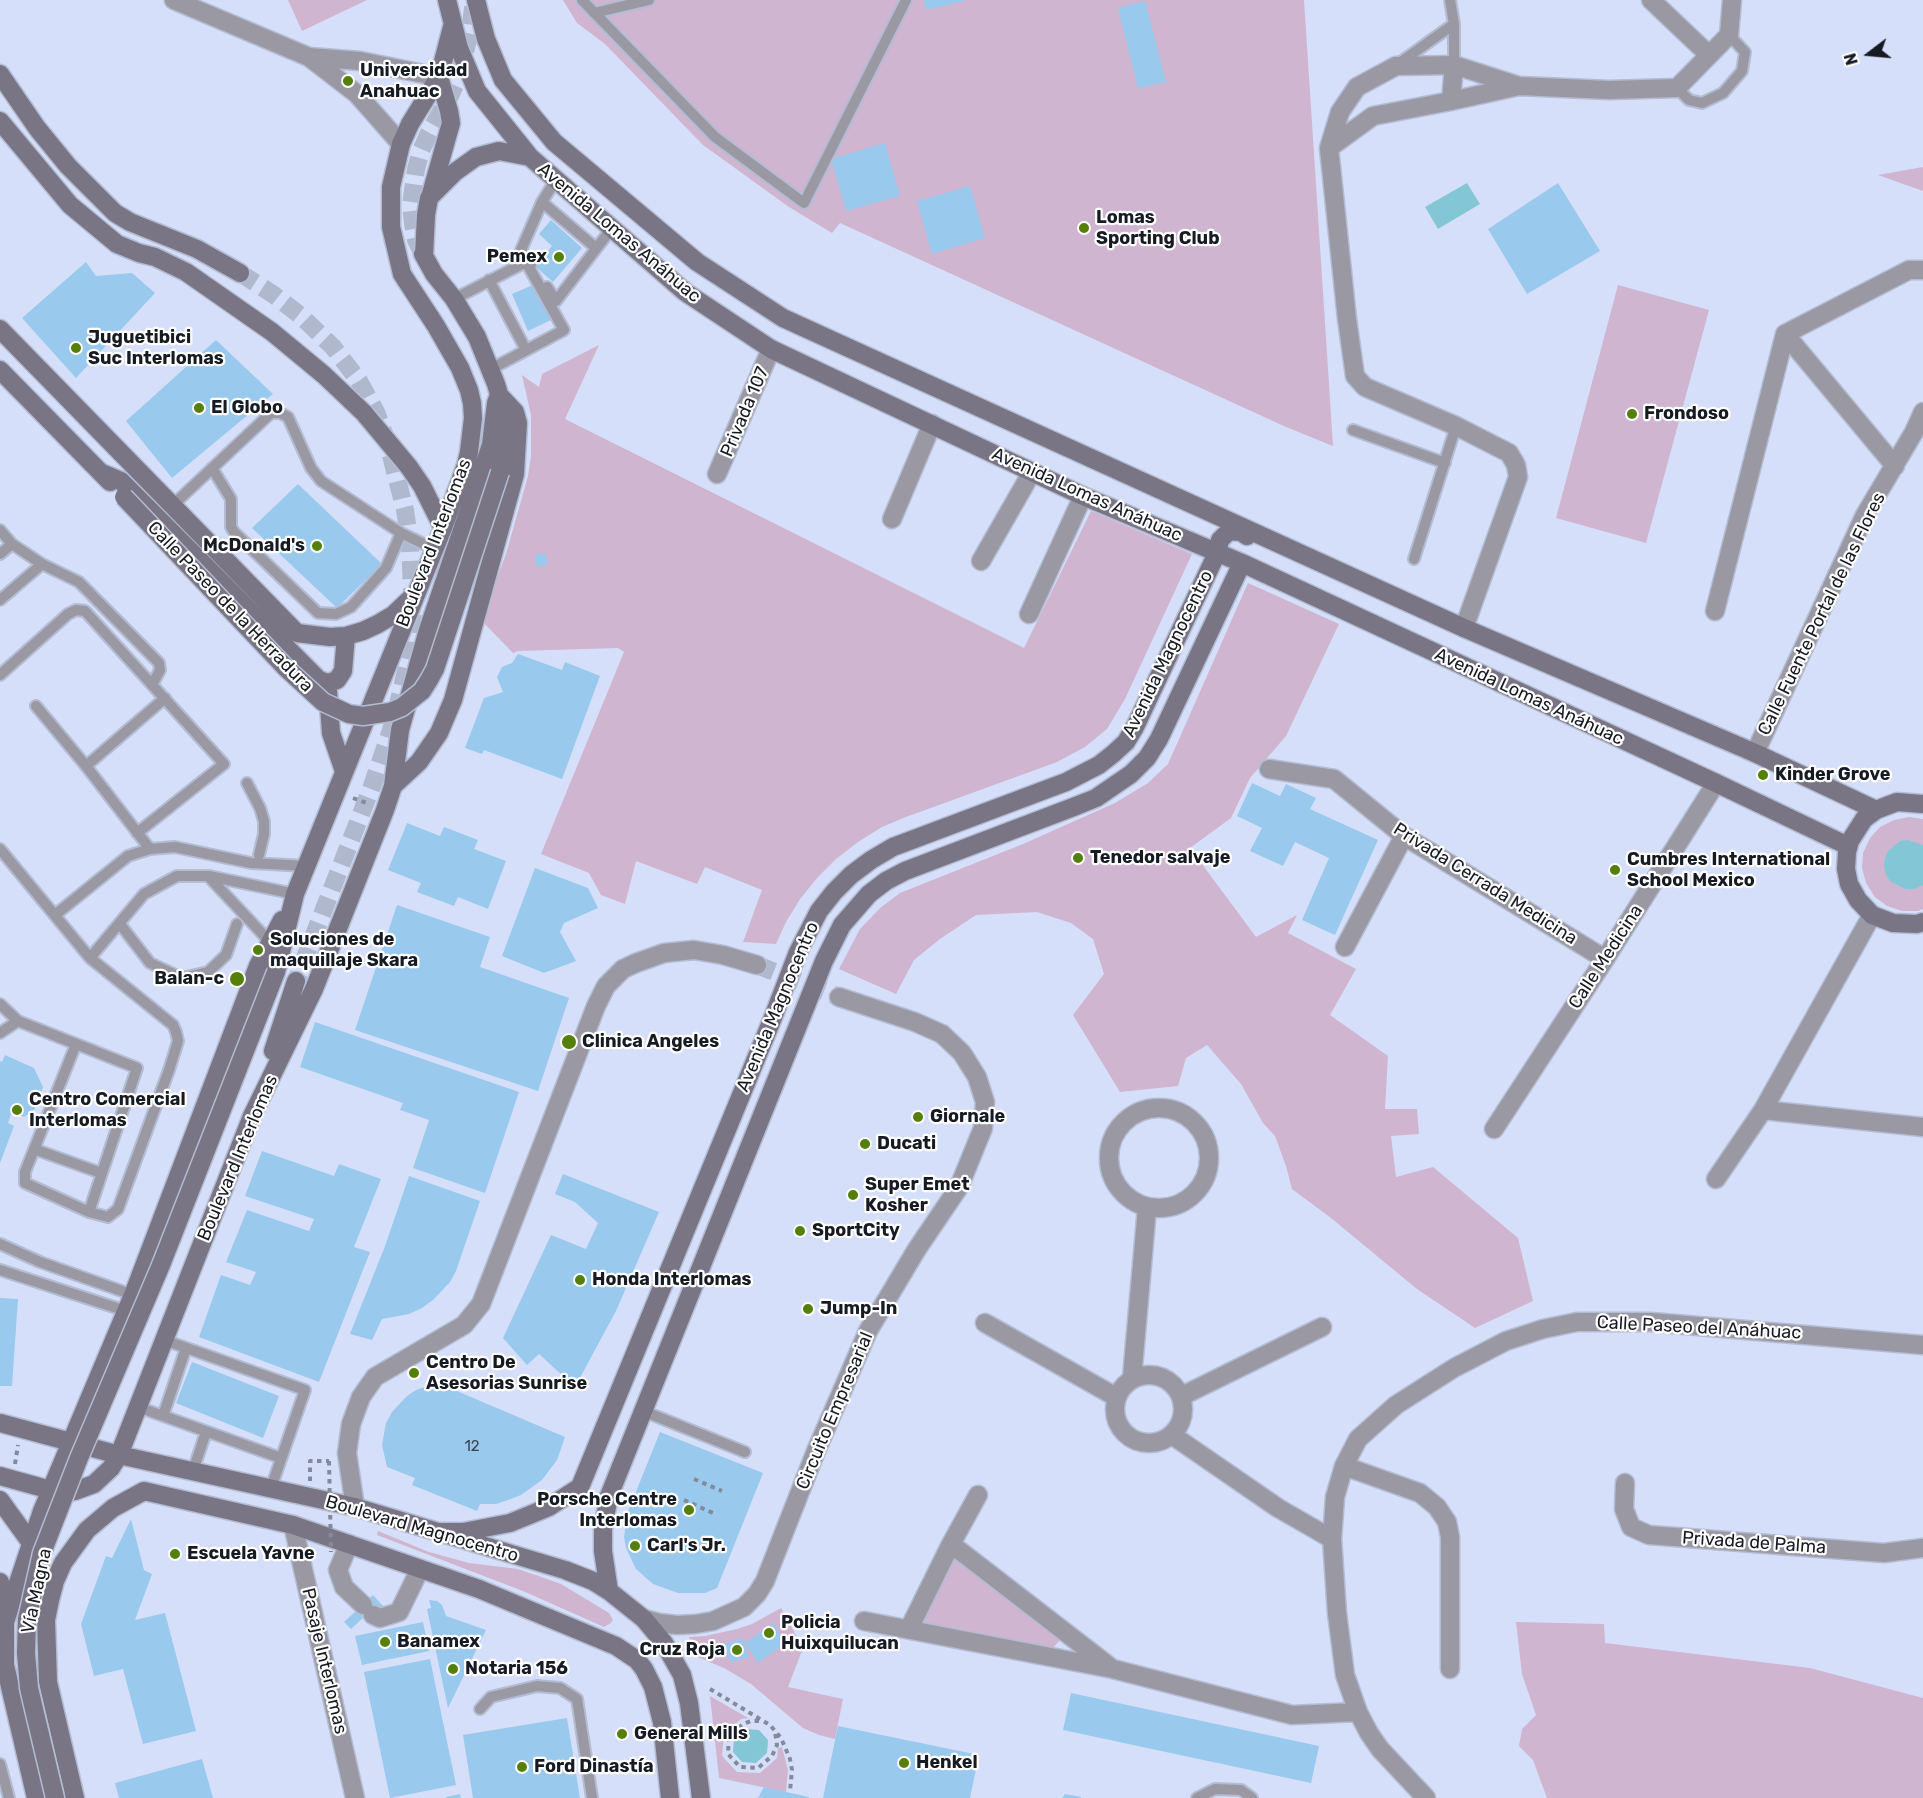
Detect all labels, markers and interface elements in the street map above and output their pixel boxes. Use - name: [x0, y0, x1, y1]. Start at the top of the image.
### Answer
- north arrow: [1839, 24, 1899, 84]
- text: N: [1840, 51, 1862, 67]
- place label: Universidad Anahuac: [360, 60, 467, 103]
- marker: Universidad Anahuac: [341, 74, 355, 88]
- street label: Avenida Lomas Anáhuac: [533, 159, 705, 307]
- place label: Lomas Sporting Club: [1096, 207, 1220, 250]
- marker: Lomas Sporting Club: [1077, 221, 1091, 235]
- place label: Pemex: [487, 246, 547, 268]
- marker: Pemex: [552, 250, 566, 264]
- place label: Juguetibici Suc Interlomas: [88, 327, 224, 370]
- marker: Juguetibici Suc Interlomas: [69, 341, 83, 355]
- street label: Privada 107: [716, 364, 774, 460]
- place label: El Globo: [211, 397, 283, 419]
- marker: El Globo: [192, 401, 206, 415]
- place label: Frondoso: [1644, 403, 1729, 425]
- marker: Frondoso: [1625, 407, 1639, 421]
- street label: Avenida Lomas Anáhuac: [989, 443, 1185, 547]
- street label: Boulevard Interlomas: [392, 456, 476, 630]
- street label: Calle Fuente Portal de las Flores: [1754, 489, 1890, 739]
- street label: Calle Paseo de la Herradura: [143, 517, 317, 697]
- place label: McDonald's: [203, 535, 305, 557]
- marker: McDonald's: [310, 539, 324, 553]
- street label: Avenida Magnocentro: [1118, 567, 1218, 741]
- street label: Avenida Lomas Anáhuac: [1431, 644, 1627, 750]
- place label: Kinder Grove: [1775, 764, 1890, 786]
- marker: Kinder Grove: [1756, 768, 1770, 782]
- street label: Privada Cerrada Medicina: [1389, 819, 1581, 949]
- place label: Tenedor salvaje: [1090, 847, 1230, 869]
- place label: Cumbres International School Mexico: [1627, 849, 1830, 892]
- marker: Tenedor salvaje: [1071, 851, 1085, 865]
- marker: Cumbres International School Mexico: [1608, 863, 1622, 877]
- street label: Calle Medicina: [1564, 901, 1648, 1013]
- street label: Avenida Magnocentro: [732, 919, 824, 1095]
- place label: Soluciones de maquillaje Skara: [270, 929, 418, 972]
- marker: Soluciones de maquillaje Skara: [251, 943, 265, 957]
- place label: Balan-c: [154, 968, 224, 990]
- marker: Balan-c: [228, 970, 246, 988]
- place label: Clinica Angeles: [582, 1031, 719, 1053]
- marker: Clinica Angeles: [560, 1033, 578, 1051]
- street label: Boulevard Interlomas: [193, 1072, 283, 1244]
- place label: Centro Comercial Interlomas: [29, 1089, 186, 1132]
- marker: Centro Comercial Interlomas: [10, 1103, 24, 1117]
- place label: Giornale: [930, 1106, 1005, 1128]
- marker: Giornale: [911, 1110, 925, 1124]
- place label: Ducati: [877, 1133, 936, 1155]
- marker: Ducati: [858, 1137, 872, 1151]
- place label: Super Emet Kosher: [865, 1174, 970, 1216]
- marker: Super Emet Kosher: [846, 1188, 860, 1202]
- place label: SportCity: [812, 1220, 900, 1242]
- marker: SportCity: [793, 1224, 807, 1238]
- place label: Honda Interlomas: [592, 1269, 752, 1291]
- marker: Honda Interlomas: [573, 1273, 587, 1287]
- place label: Jump-In: [820, 1298, 897, 1320]
- marker: Jump-In: [801, 1302, 815, 1316]
- street label: Calle Paseo del Anáhuac: [1596, 1312, 1802, 1344]
- street label: Circuito Empresarial: [792, 1329, 878, 1493]
- place label: Centro De Asesorias Sunrise: [426, 1352, 587, 1394]
- marker: Centro De Asesorias Sunrise: [407, 1366, 421, 1380]
- house number: 12: [464, 1438, 480, 1456]
- place label: Porsche Centre Interlomas: [537, 1489, 677, 1532]
- street label: Boulevard Magnocentro: [323, 1491, 521, 1567]
- marker: Porsche Centre Interlomas: [682, 1503, 696, 1517]
- street label: Privada de Palma: [1681, 1527, 1827, 1559]
- place label: Carl's Jr.: [647, 1535, 726, 1557]
- marker: Carl's Jr.: [628, 1539, 642, 1553]
- place label: Escuela Yavne: [187, 1543, 315, 1565]
- street label: Vía Magna: [17, 1547, 57, 1635]
- marker: Escuela Yavne: [168, 1547, 182, 1561]
- street label: Pasaje Interlomas: [297, 1586, 351, 1736]
- place label: Policia Huixquilucan: [781, 1612, 899, 1654]
- marker: Policia Huixquilucan: [762, 1626, 776, 1640]
- place label: Banamex: [397, 1631, 480, 1653]
- marker: Banamex: [378, 1635, 392, 1649]
- place label: Cruz Roja: [639, 1639, 725, 1661]
- marker: Cruz Roja: [730, 1643, 744, 1657]
- place label: Notaria 156: [465, 1658, 568, 1680]
- marker: Notaria 156: [446, 1662, 460, 1676]
- place label: General Mills: [634, 1723, 748, 1745]
- marker: General Mills: [615, 1727, 629, 1741]
- place label: Henkel: [916, 1752, 978, 1774]
- place label: Ford Dinastía: [534, 1756, 654, 1778]
- marker: Henkel: [897, 1756, 911, 1770]
- marker: Ford Dinastía: [515, 1760, 529, 1774]

